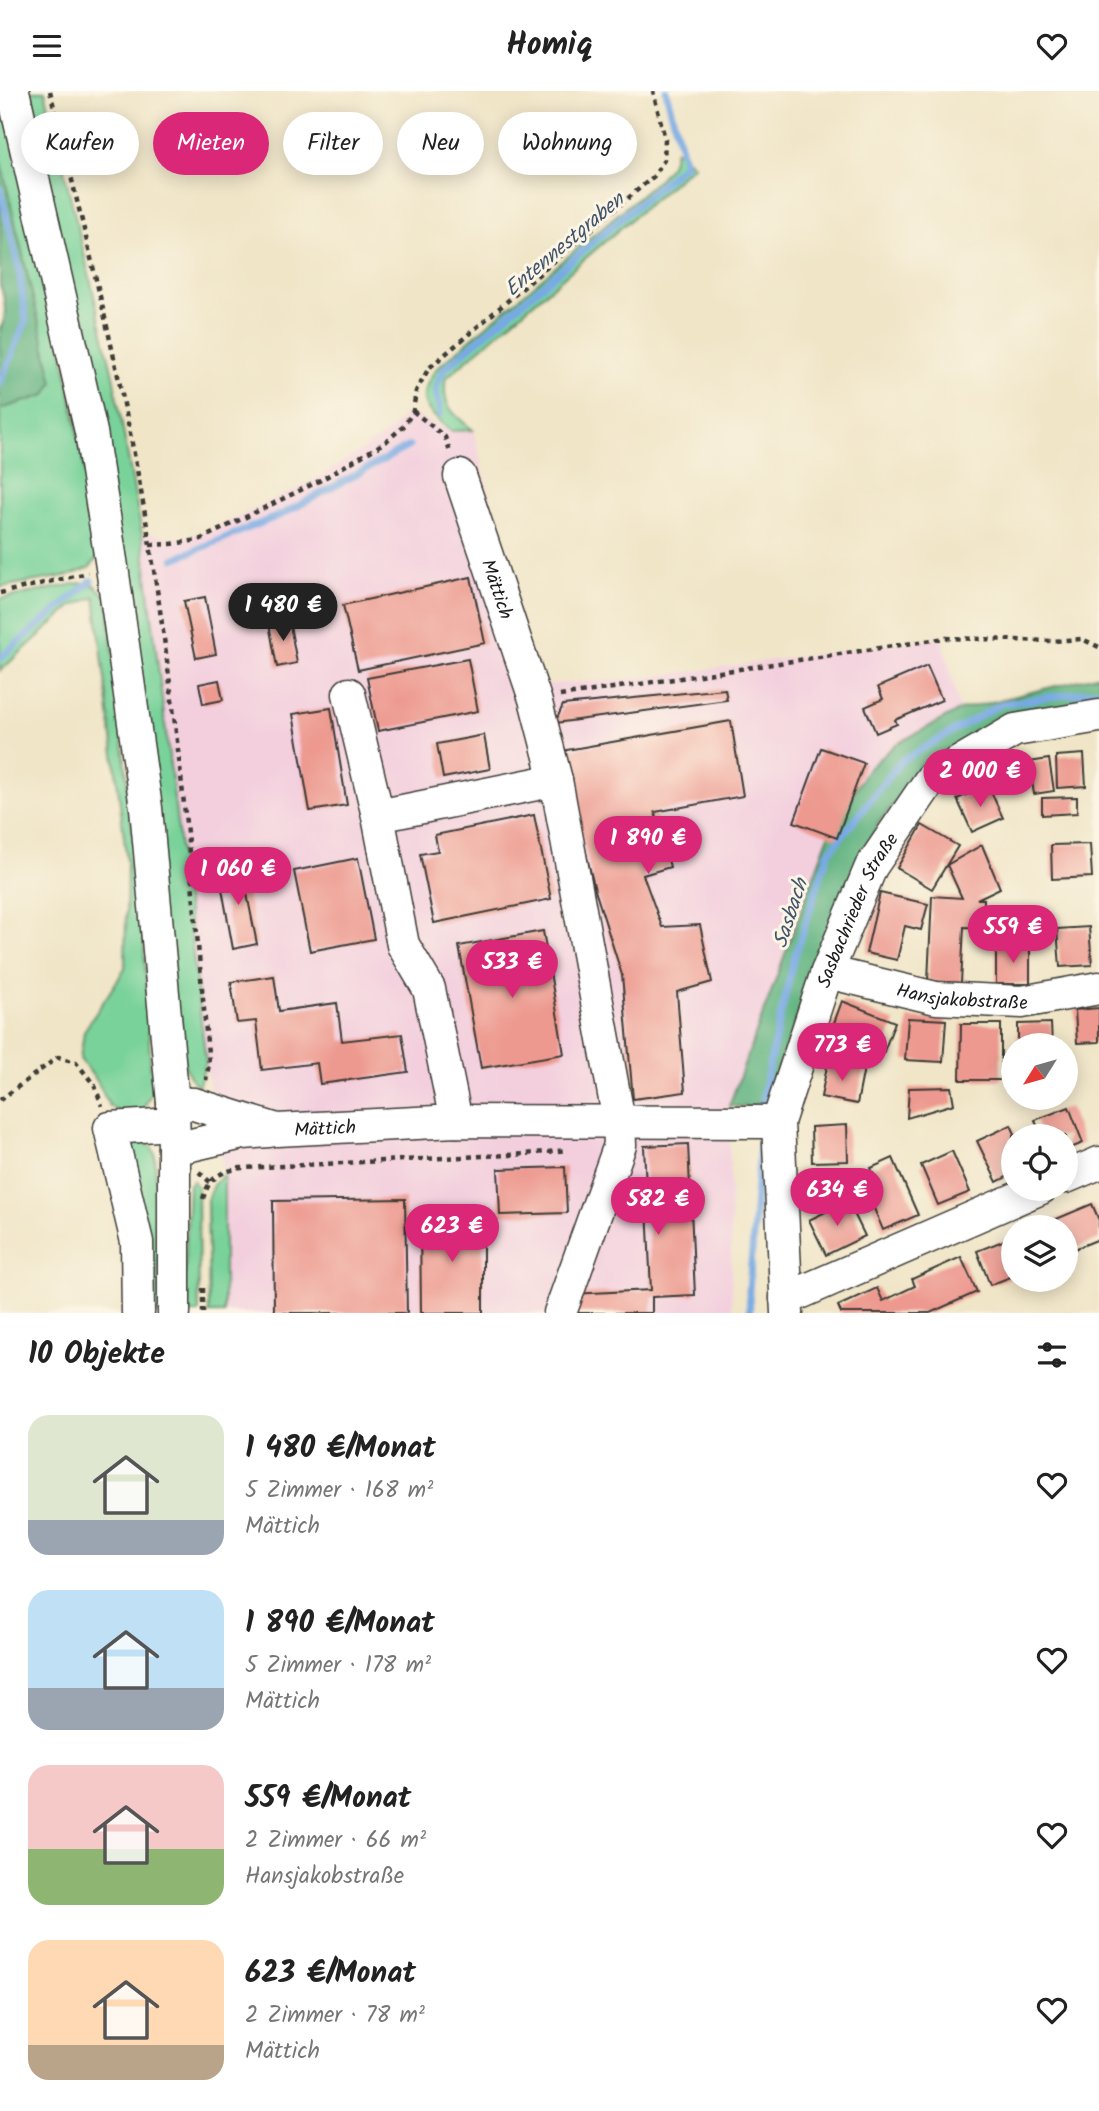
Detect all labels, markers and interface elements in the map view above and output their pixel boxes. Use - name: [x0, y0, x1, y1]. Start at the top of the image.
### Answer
- text: Homiq: [506, 20, 593, 71]
- icon: menu: [28, 27, 66, 65]
- icon: heart: [1033, 27, 1071, 65]
- chip: Kaufen: [21, 112, 139, 175]
- chip: Mieten: [153, 112, 269, 175]
- chip: Filter: [283, 112, 383, 175]
- chip: Neu: [397, 112, 484, 175]
- chip: Wohnung: [498, 112, 637, 175]
- water label: Entennestgraben: [498, 184, 634, 305]
- street label: Mättich: [472, 555, 520, 624]
- pin: 1 480 €: [218, 583, 348, 643]
- text: 1 480 €: [244, 588, 322, 624]
- pin: 2 000 €: [915, 749, 1045, 809]
- text: 2 000 €: [939, 754, 1021, 790]
- pin: 1 890 €: [583, 817, 713, 876]
- text: 1 890 €: [610, 821, 686, 857]
- street label: Sasbachrieder Straße: [810, 827, 907, 992]
- pin: 1 060 €: [173, 847, 303, 907]
- text: 1 060 €: [200, 852, 276, 888]
- water label: Sasbach: [765, 873, 819, 953]
- pin: 559 €: [964, 905, 1062, 965]
- text: 559 €: [984, 910, 1042, 946]
- pin: 533 €: [463, 941, 561, 1000]
- text: 533 €: [482, 945, 542, 981]
- street label: Hansjakobstraße: [893, 976, 1031, 1019]
- pin: 773 €: [793, 1023, 891, 1083]
- text: 773 €: [813, 1028, 871, 1064]
- north arrow: [1001, 1033, 1078, 1109]
- map controls: [1001, 1033, 1078, 1292]
- street label: Mättich: [293, 1113, 357, 1146]
- button: locate: [1001, 1124, 1078, 1201]
- pin: 634 €: [788, 1169, 886, 1228]
- text: 634 €: [806, 1173, 868, 1209]
- pin: 582 €: [609, 1177, 707, 1237]
- text: 582 €: [627, 1182, 689, 1218]
- pin: 623 €: [403, 1205, 501, 1264]
- text: 623 €: [421, 1209, 483, 1245]
- button: layers: [1001, 1215, 1078, 1292]
- text: 10 Objekte: [28, 1331, 165, 1379]
- icon: filters: [1033, 1336, 1071, 1374]
- text: 1 480 €/Monat: [245, 1425, 436, 1473]
- icon: home: [84, 1443, 168, 1527]
- icon: heart: [1033, 1466, 1071, 1504]
- text: 5 Zimmer · 168 m²: [245, 1473, 433, 1509]
- text: Mättich: [245, 1509, 320, 1545]
- text: 1 890 €/Monat: [245, 1600, 435, 1648]
- icon: home: [84, 1618, 168, 1702]
- icon: heart: [1033, 1641, 1071, 1679]
- text: 5 Zimmer · 178 m²: [245, 1648, 431, 1684]
- text: Mättich: [245, 1684, 320, 1720]
- text: 559 €/Monat: [245, 1775, 411, 1823]
- icon: home: [84, 1793, 168, 1877]
- icon: heart: [1033, 1816, 1071, 1854]
- text: 2 Zimmer · 66 m²: [245, 1823, 426, 1859]
- text: Hansjakobstraße: [245, 1859, 404, 1895]
- text: 623 €/Monat: [245, 1950, 416, 1998]
- icon: home: [84, 1968, 168, 2052]
- icon: heart: [1033, 1991, 1071, 2029]
- text: 2 Zimmer · 78 m²: [245, 1998, 425, 2034]
- text: Mättich: [245, 2034, 320, 2070]

